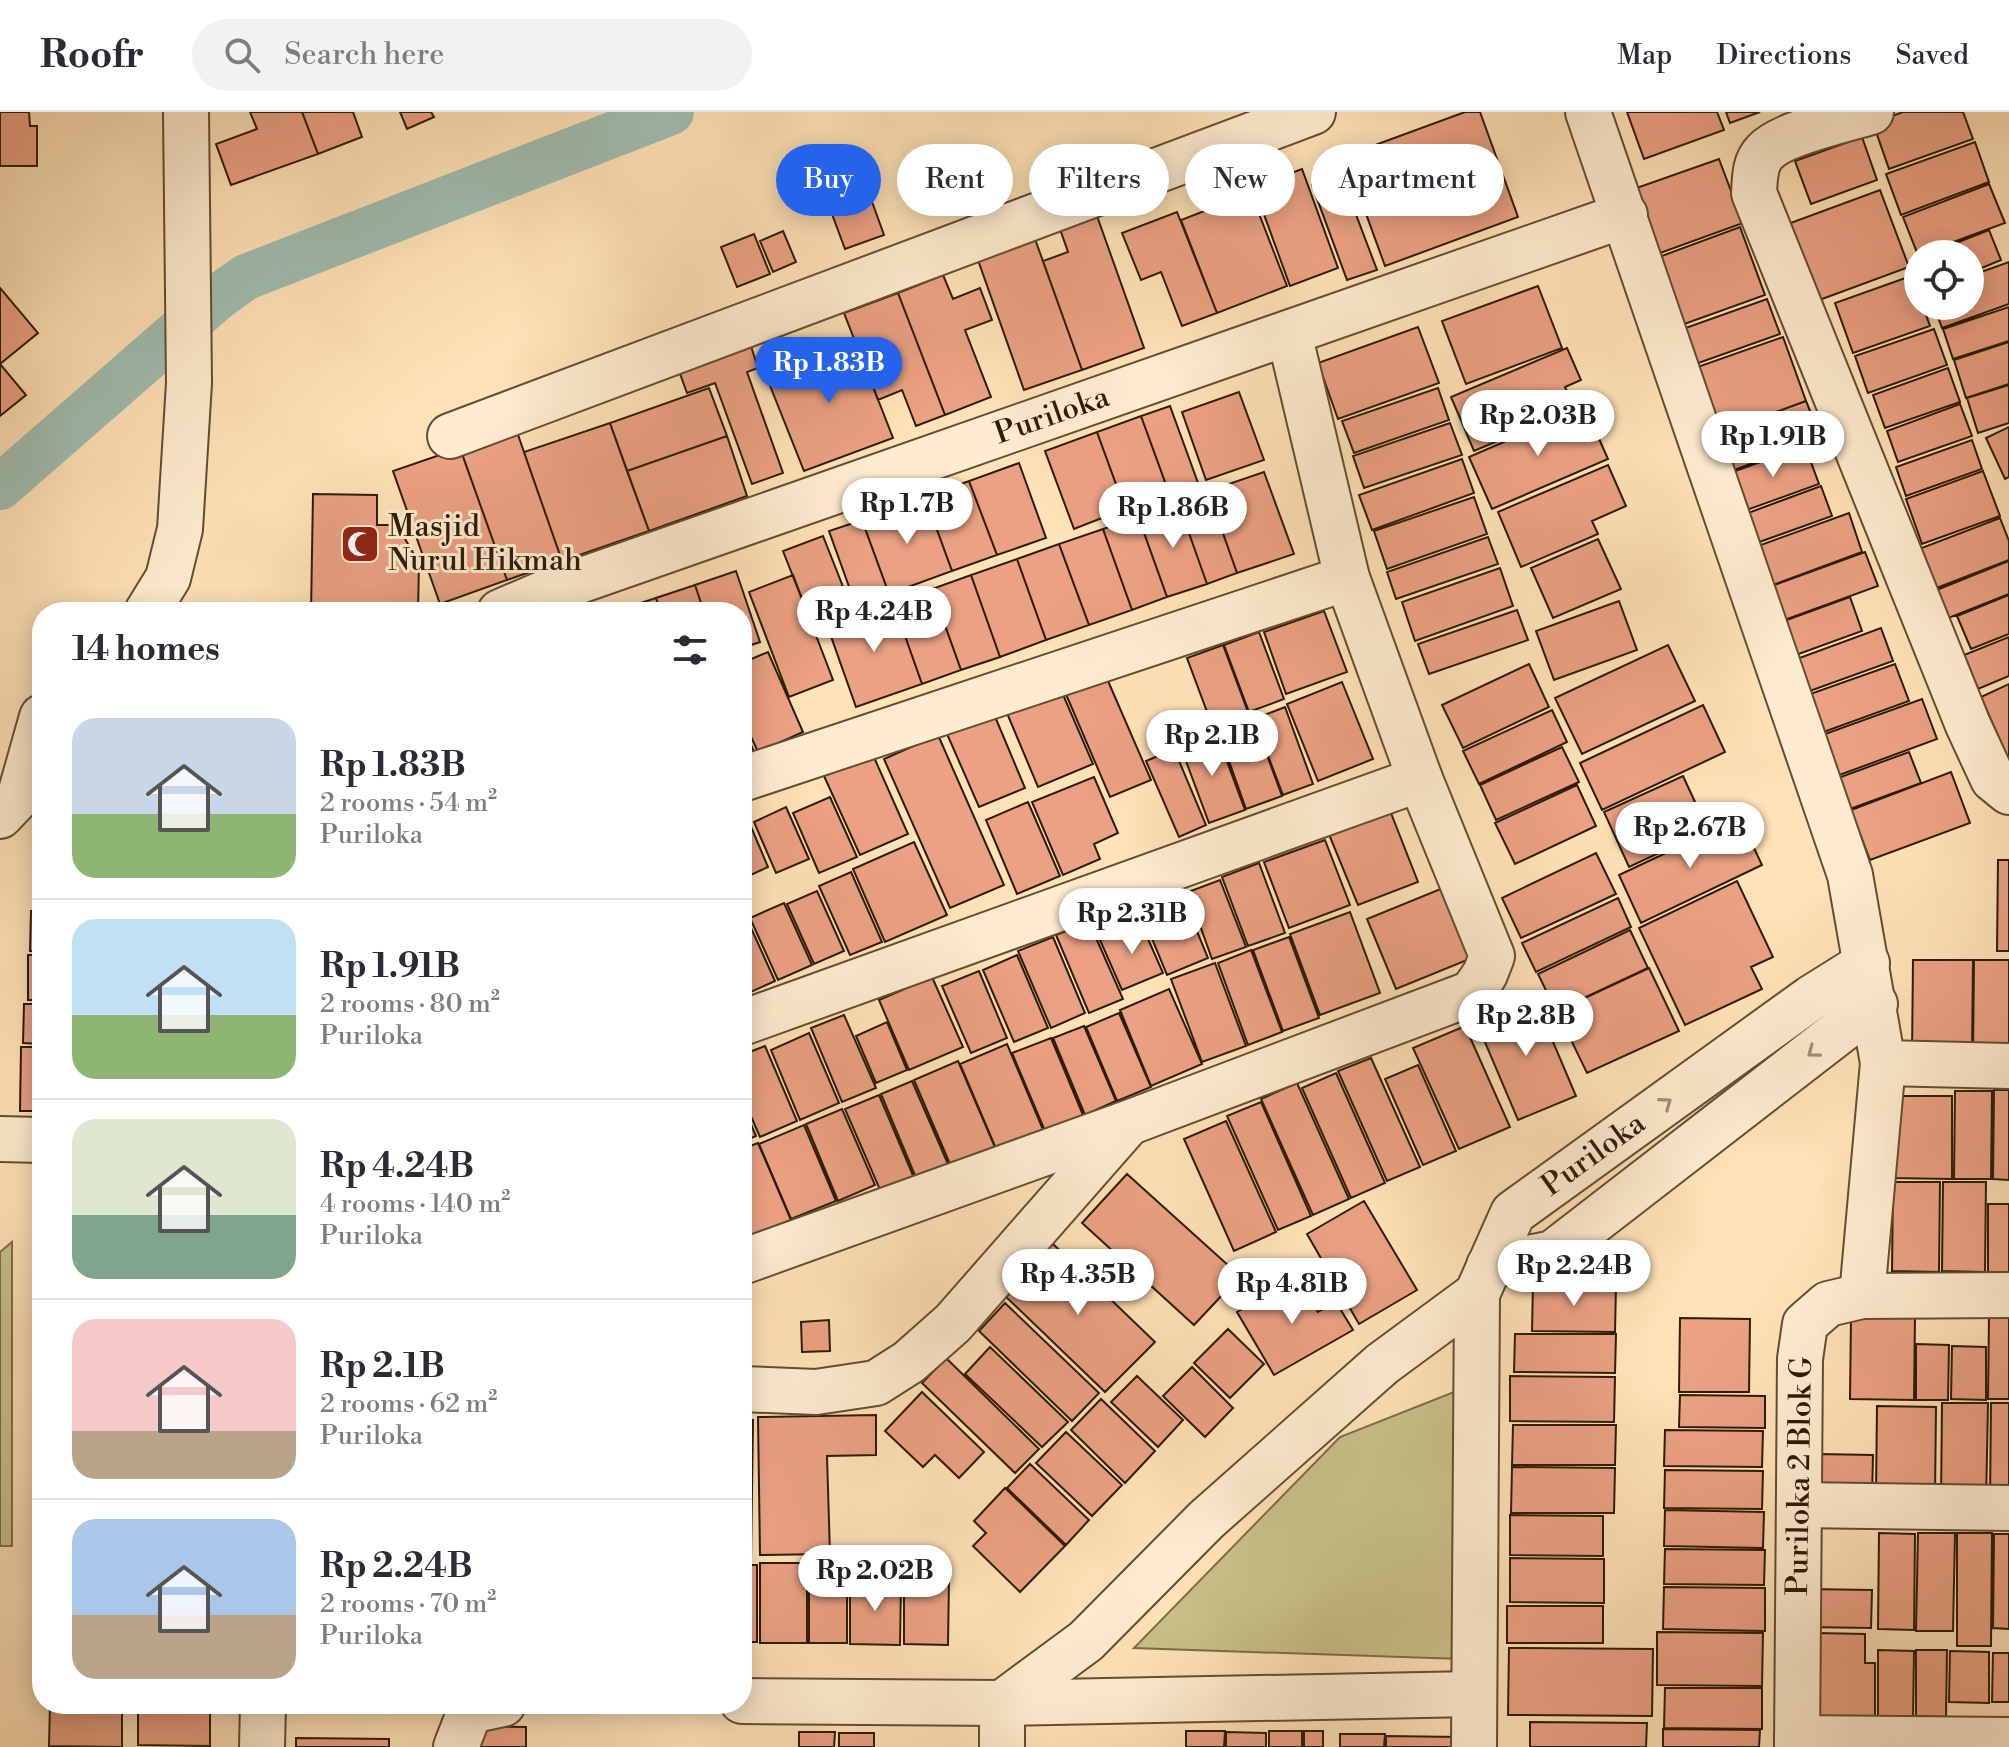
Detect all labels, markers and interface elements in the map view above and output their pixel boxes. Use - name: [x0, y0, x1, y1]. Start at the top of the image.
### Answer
- search box: [192, 19, 752, 91]
- text: Roofr: [40, 32, 144, 79]
- icon: search: [220, 33, 264, 77]
- text: Search here: [284, 36, 444, 74]
- text: Map: [1617, 38, 1672, 73]
- text: Directions: [1716, 38, 1851, 73]
- text: Saved: [1895, 38, 1969, 73]
- chip: Buy: [776, 144, 881, 216]
- chip: Rent: [897, 144, 1013, 216]
- chip: Filters: [1029, 144, 1169, 216]
- chip: New: [1185, 144, 1295, 216]
- chip: Apartment: [1311, 144, 1504, 216]
- map controls: [1904, 240, 1984, 320]
- button: locate: [1904, 240, 1984, 320]
- pin: Rp 1.83B: [746, 337, 912, 405]
- text: Rp 1.83B: [773, 347, 885, 379]
- street label: Puriloka: [990, 378, 1115, 453]
- pin: Rp 2.03B: [1455, 390, 1621, 458]
- text: Rp 2.03B: [1479, 400, 1597, 432]
- pin: Rp 1.91B: [1690, 411, 1856, 479]
- text: Rp 1.91B: [1719, 421, 1827, 453]
- pin: Rp 1.7B: [833, 478, 981, 546]
- pin: Rp 1.86B: [1090, 482, 1256, 550]
- text: Rp 1.7B: [860, 488, 954, 520]
- text: Rp 1.86B: [1117, 492, 1229, 524]
- place label: Masjid Nurul Hikmah: [388, 508, 582, 580]
- mosque icon: Masjid Nurul Hikmah: [339, 523, 381, 565]
- pin: Rp 4.24B: [791, 586, 957, 654]
- text: Rp 4.24B: [815, 596, 933, 628]
- icon: filters: [668, 628, 712, 672]
- text: 14 homes: [72, 629, 220, 671]
- pin: Rp 2.1B: [1138, 710, 1286, 778]
- text: Rp 2.1B: [1164, 720, 1260, 752]
- text: Rp 1.83B: [320, 745, 466, 787]
- icon: home: [136, 750, 232, 846]
- text: 2 rooms · 54 m²: [320, 787, 497, 819]
- pin: Rp 2.67B: [1607, 802, 1773, 870]
- text: Rp 2.67B: [1633, 812, 1747, 844]
- text: Puriloka: [320, 819, 423, 851]
- pin: Rp 2.31B: [1049, 888, 1215, 956]
- text: Rp 2.31B: [1077, 898, 1187, 930]
- text: Rp 1.91B: [320, 946, 460, 988]
- icon: home: [136, 951, 232, 1047]
- text: 2 rooms · 80 m²: [320, 988, 500, 1020]
- pin: Rp 2.8B: [1452, 990, 1600, 1058]
- text: Rp 2.8B: [1476, 1000, 1576, 1032]
- text: Puriloka: [320, 1020, 423, 1052]
- one-way arrow: [1807, 1042, 1822, 1056]
- one-way arrow: [1657, 1098, 1671, 1113]
- street label: Puriloka: [1534, 1104, 1654, 1205]
- text: Rp 4.24B: [320, 1146, 474, 1188]
- icon: home: [136, 1151, 232, 1247]
- text: 4 rooms · 140 m²: [320, 1188, 510, 1220]
- text: Puriloka: [320, 1220, 423, 1252]
- pin: Rp 2.24B: [1491, 1240, 1657, 1308]
- pin: Rp 4.35B: [995, 1249, 1161, 1317]
- text: Rp 2.24B: [1516, 1250, 1632, 1282]
- pin: Rp 4.81B: [1209, 1258, 1375, 1326]
- text: Rp 4.35B: [1020, 1259, 1136, 1291]
- text: Rp 4.81B: [1236, 1268, 1348, 1300]
- text: Rp 2.1B: [320, 1346, 445, 1388]
- icon: home: [136, 1351, 232, 1447]
- street label: Puriloka 2 Blok G: [1779, 1356, 1821, 1596]
- text: 2 rooms · 62 m²: [320, 1388, 497, 1420]
- text: Puriloka: [320, 1420, 423, 1452]
- pin: Rp 2.02B: [792, 1545, 958, 1613]
- text: Rp 2.24B: [320, 1546, 473, 1588]
- icon: home: [136, 1551, 232, 1647]
- text: Rp 2.02B: [816, 1555, 934, 1587]
- text: 2 rooms · 70 m²: [320, 1588, 496, 1620]
- text: Puriloka: [320, 1620, 423, 1652]

